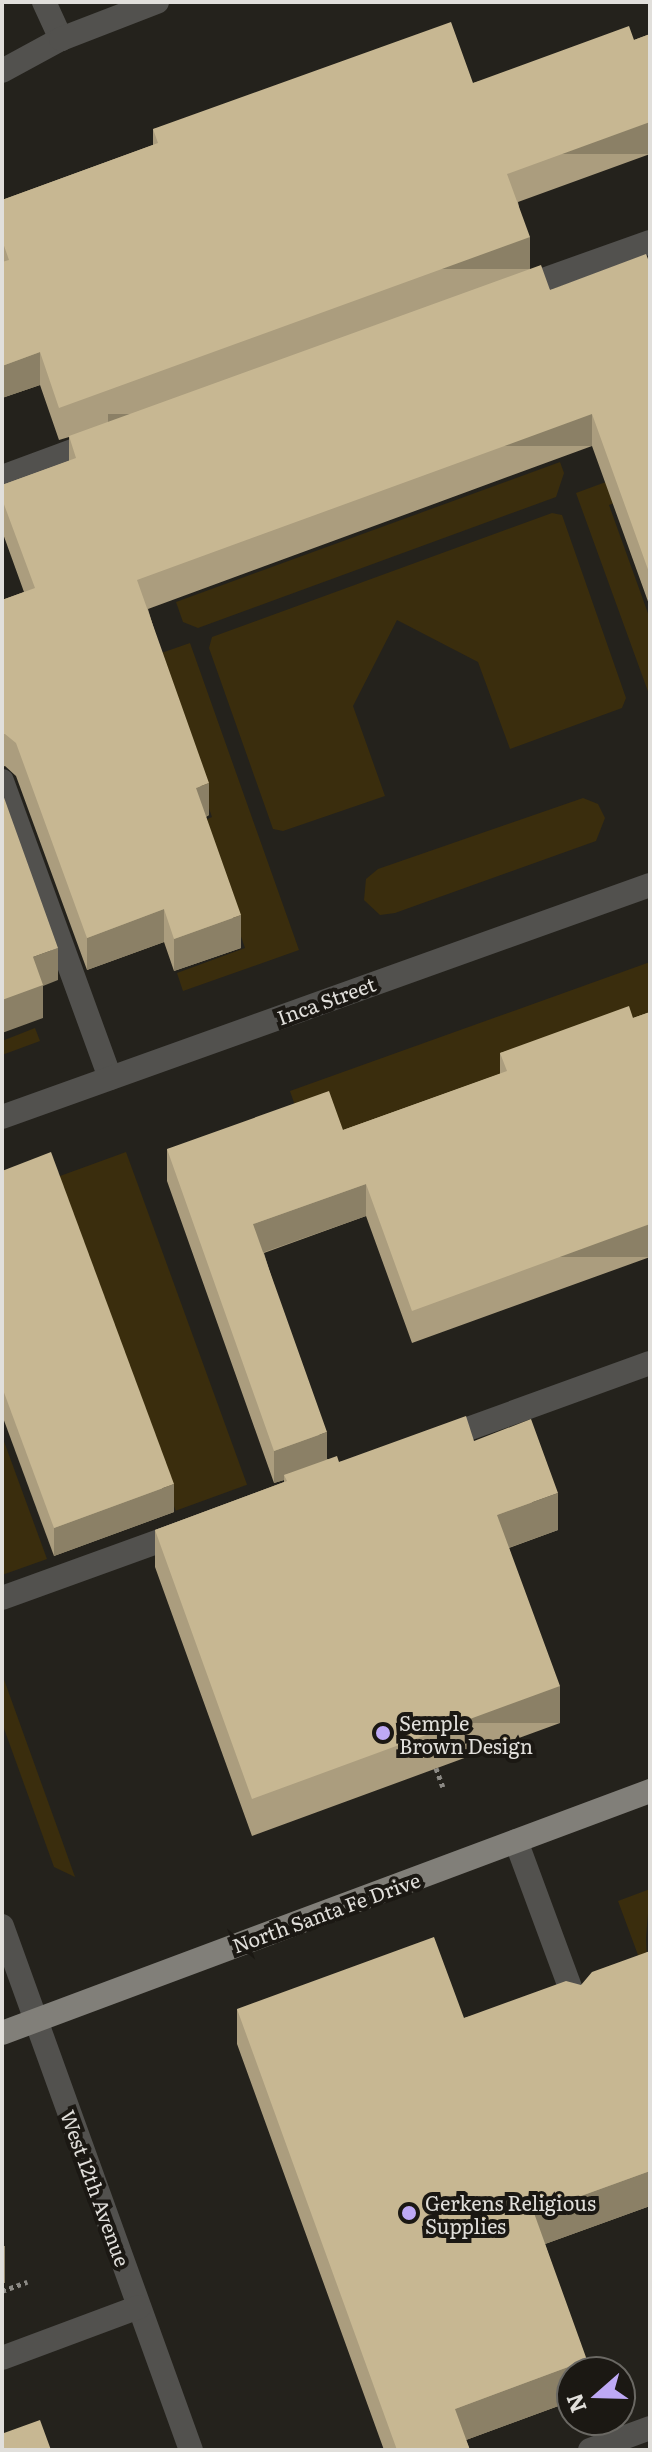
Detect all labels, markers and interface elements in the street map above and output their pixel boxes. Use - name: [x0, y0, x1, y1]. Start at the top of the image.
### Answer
- street label: Inca Street: [273, 971, 379, 1029]
- place label: Semple Brown Design: [399, 1710, 533, 1757]
- marker: Semple Brown Design: [374, 1724, 392, 1742]
- street label: North Santa Fe Drive: [229, 1867, 423, 1957]
- street label: West 12th Avenue: [57, 2106, 135, 2270]
- place label: Gerkens Religious Supplies: [425, 2190, 596, 2237]
- marker: Gerkens Religious Supplies: [400, 2204, 418, 2222]
- north arrow: [556, 2356, 636, 2436]
- text: N: [556, 2389, 594, 2418]

